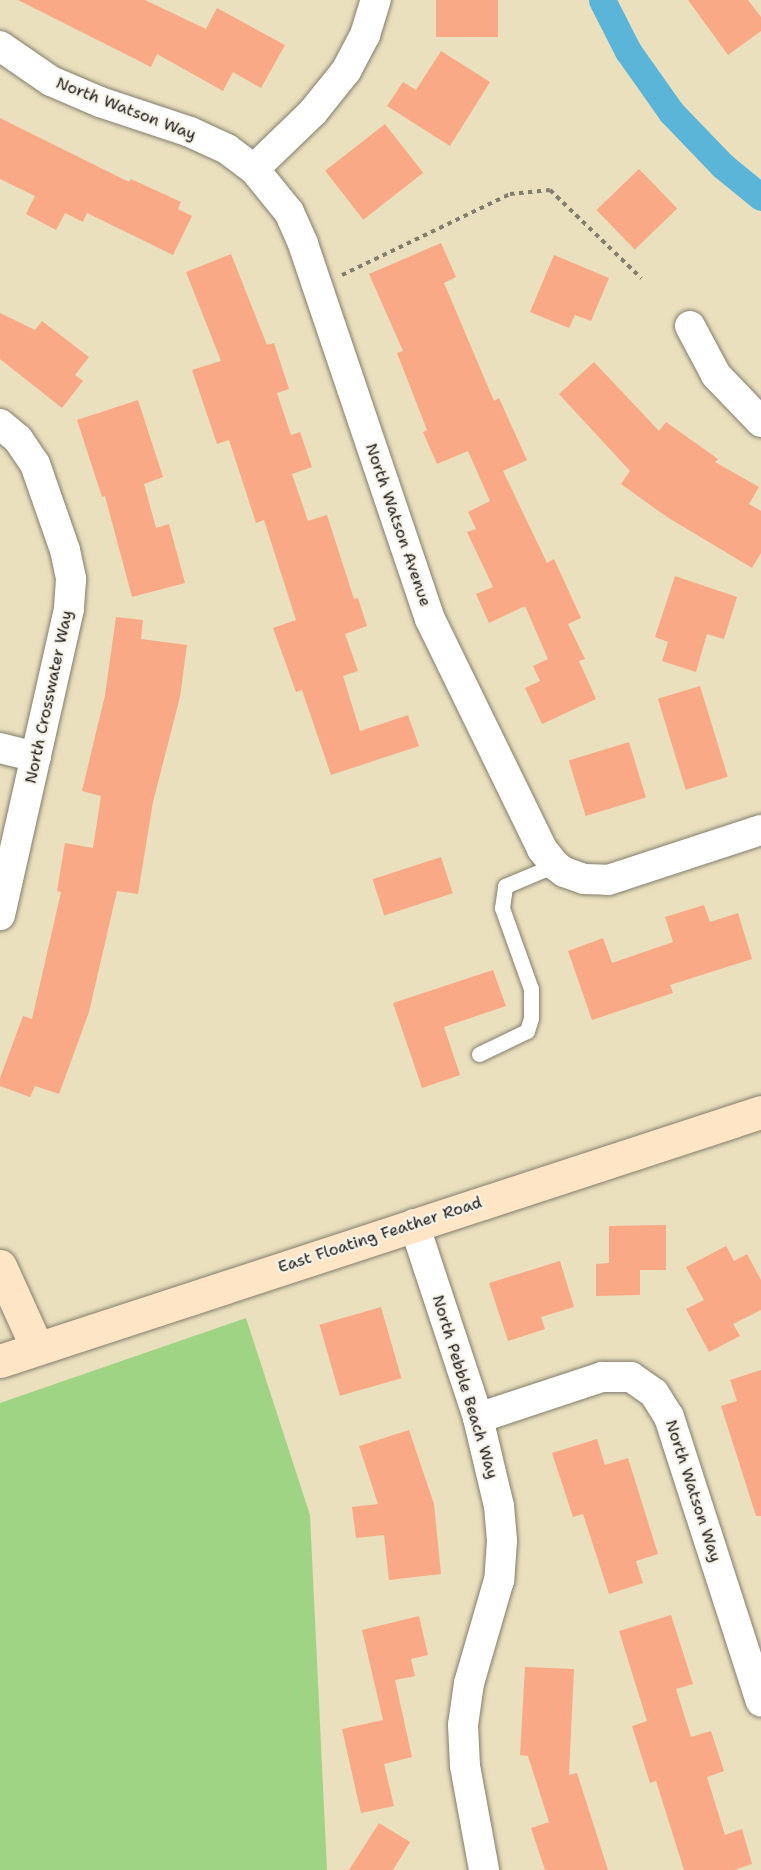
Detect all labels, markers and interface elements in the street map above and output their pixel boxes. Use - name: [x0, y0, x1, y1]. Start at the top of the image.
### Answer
- street label: North Watson Way: [53, 73, 199, 145]
- street label: North Watson Avenue: [361, 441, 435, 609]
- street label: North Crosswater Way: [21, 609, 77, 785]
- street label: East Floating Feather Road: [276, 1193, 484, 1277]
- street label: North Pebble Beach Way: [428, 1293, 502, 1481]
- street label: North Watson Way: [661, 1417, 725, 1565]

